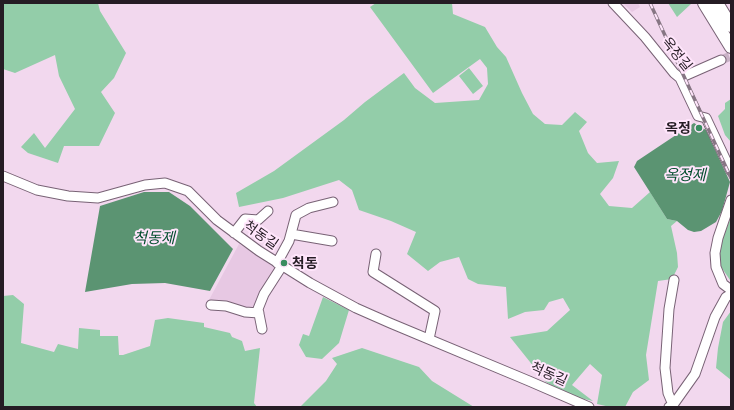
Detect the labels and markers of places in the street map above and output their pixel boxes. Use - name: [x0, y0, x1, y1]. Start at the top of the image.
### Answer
- place label: 옥정: [665, 120, 691, 136]
- marker: 옥정: [694, 123, 704, 133]
- place label: 척동: [292, 255, 318, 271]
- marker: 척동: [279, 258, 289, 268]

